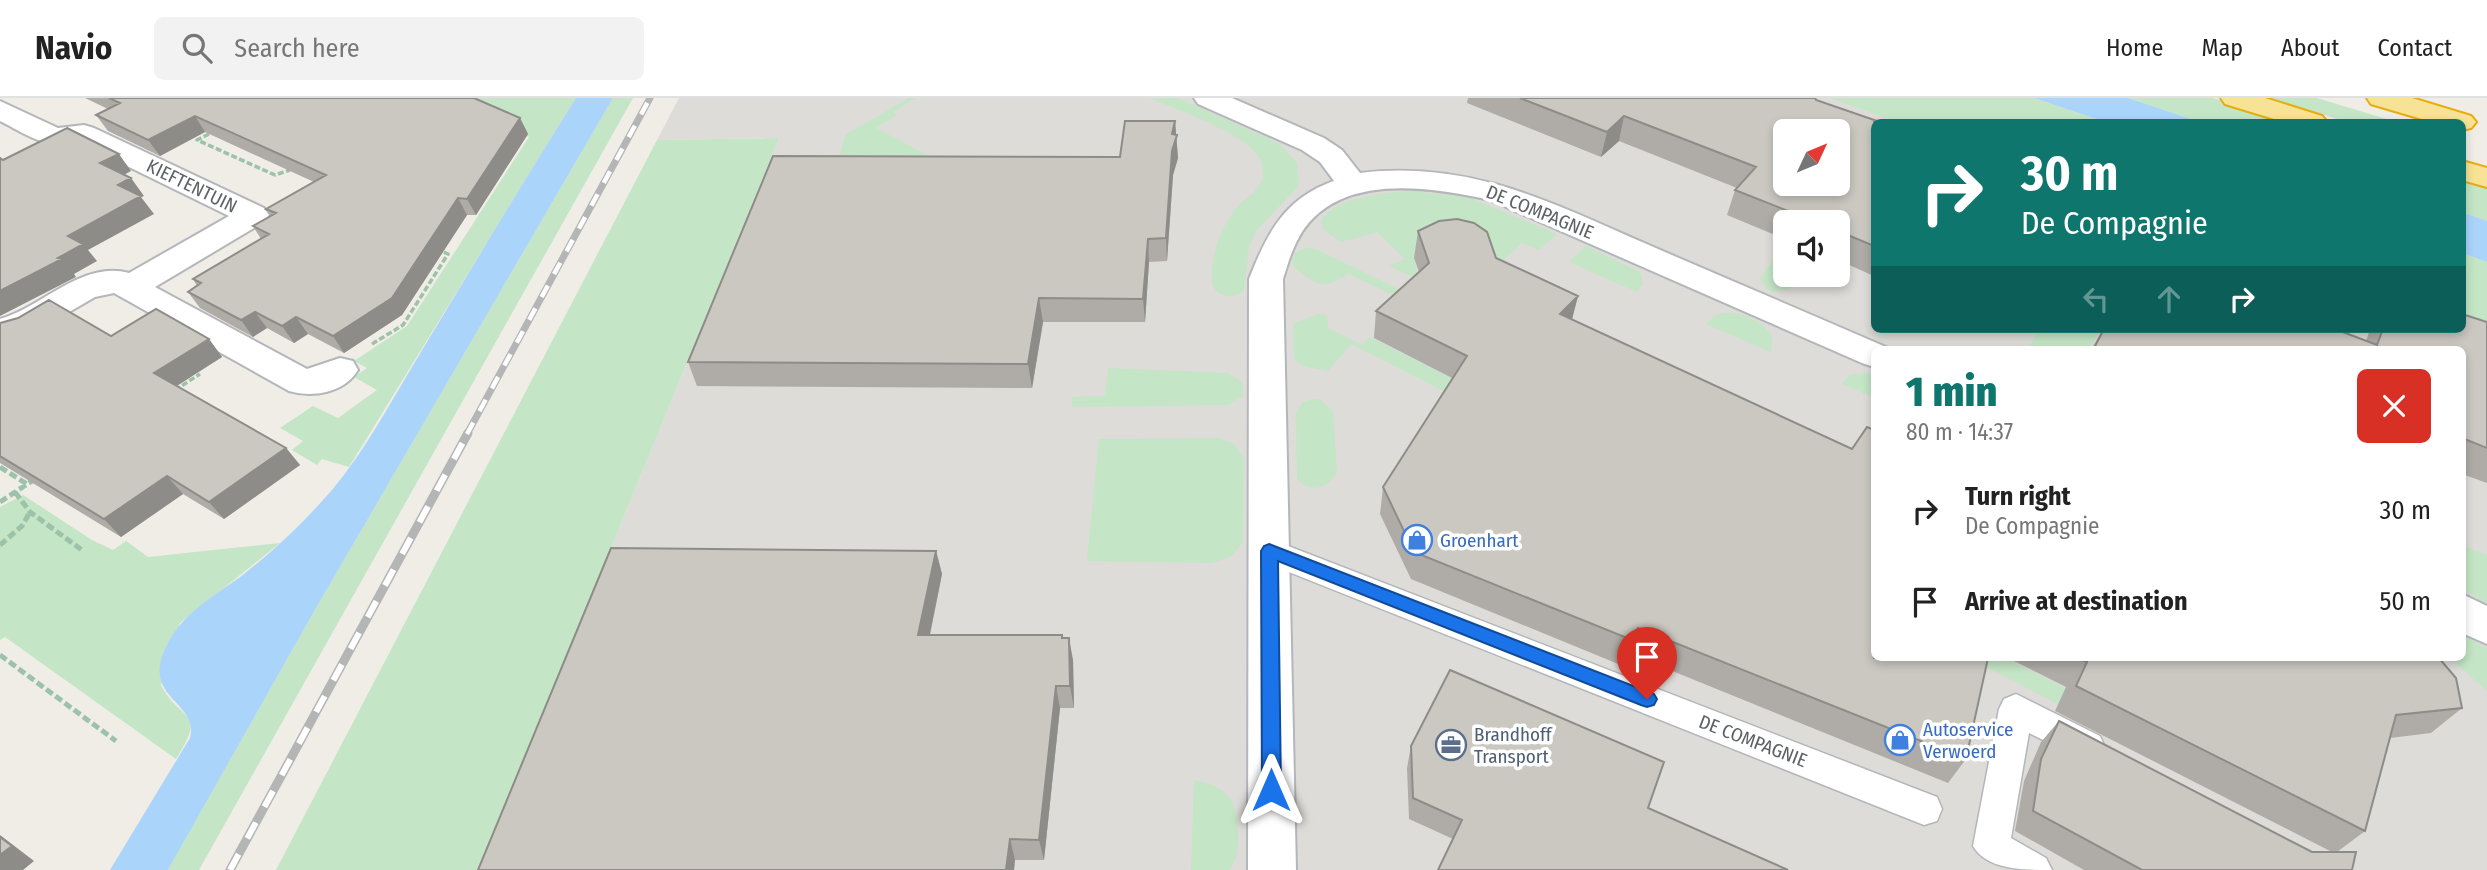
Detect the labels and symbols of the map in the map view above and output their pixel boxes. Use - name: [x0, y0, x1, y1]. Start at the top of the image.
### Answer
- north arrow: [1773, 119, 1850, 196]
- street label: KIEFTENTUIN: [143, 154, 241, 218]
- street label: DE COMPAGNIE: [1483, 180, 1597, 244]
- shop icon: Groenhart: [1400, 523, 1434, 557]
- place label: Groenhart: [1440, 529, 1519, 552]
- pin: [1617, 627, 1677, 699]
- street label: DE COMPAGNIE: [1696, 710, 1810, 772]
- place label: Autoservice Verwoerd: [1923, 718, 2013, 763]
- place label: Brandhoff Transport: [1474, 723, 1553, 768]
- shop icon: Autoservice Verwoerd: [1883, 723, 1917, 757]
- office icon: Brandhoff Transport: [1434, 728, 1468, 762]
- position arrow: [1234, 753, 1308, 827]

